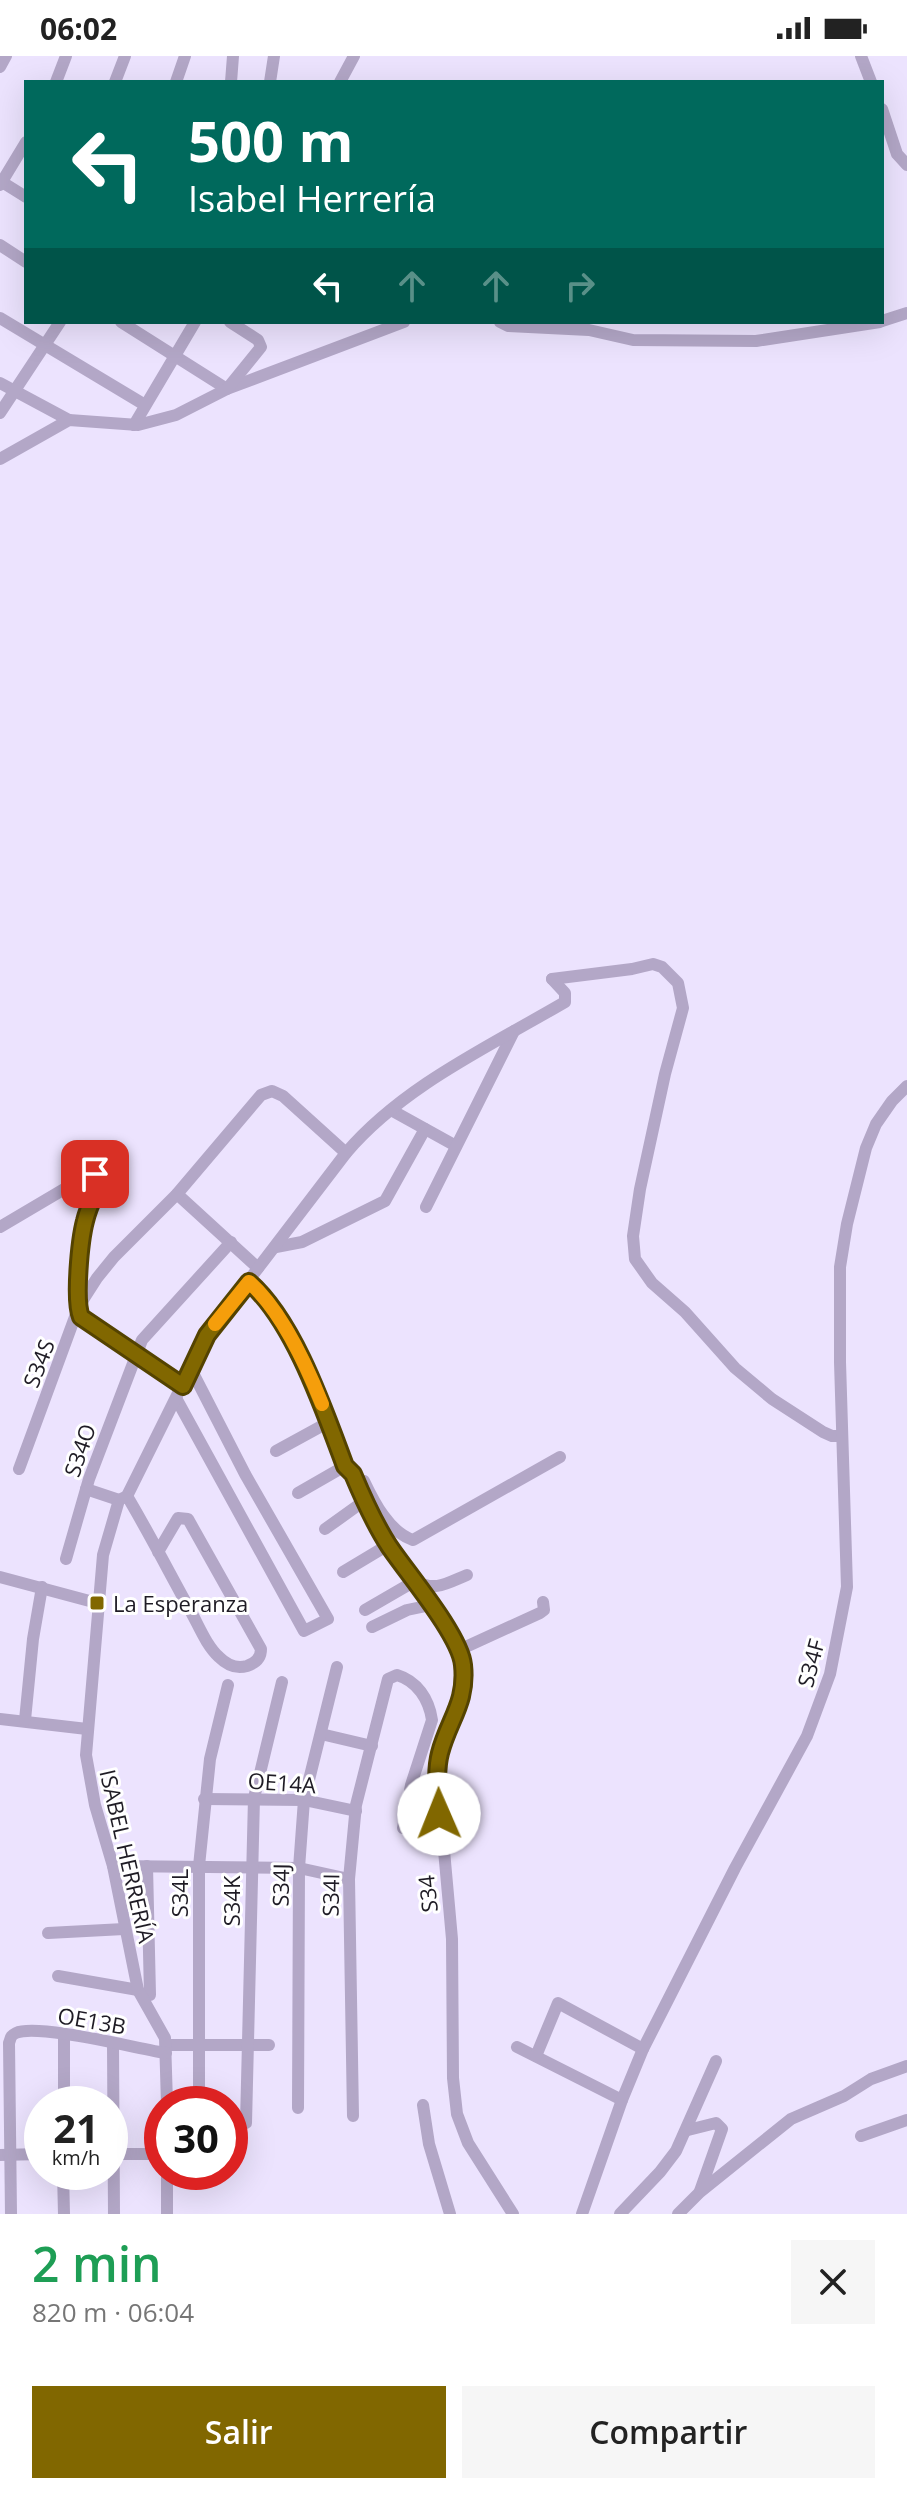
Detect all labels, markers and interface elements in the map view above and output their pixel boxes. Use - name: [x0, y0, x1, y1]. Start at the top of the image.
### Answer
- text: 06:02: [40, 8, 117, 49]
- text: 500 m: [188, 102, 354, 178]
- icon: left: [56, 112, 160, 216]
- text: Isabel Herrería: [188, 174, 436, 223]
- icon: left: [306, 264, 350, 308]
- icon: ahead: [390, 264, 434, 308]
- icon: ahead: [474, 264, 518, 308]
- icon: right: [558, 264, 602, 308]
- pin: [61, 1140, 129, 1208]
- icon: arrive: [73, 1152, 117, 1196]
- street label: S34S: [15, 1335, 61, 1391]
- street label: S34O: [56, 1419, 102, 1481]
- place label: La Esperanza: [113, 1588, 248, 1618]
- marker: La Esperanza: [88, 1594, 106, 1612]
- street label: S34F: [789, 1636, 831, 1690]
- street label: OE14A: [247, 1765, 317, 1799]
- street label: ISABEL HERRERÍA: [93, 1766, 163, 1946]
- position arrow: [397, 1772, 481, 1856]
- street label: S34J: [265, 1863, 295, 1907]
- street label: S34L: [164, 1869, 194, 1917]
- street label: S34I: [315, 1873, 345, 1917]
- street label: S34: [410, 1874, 444, 1914]
- street label: S34K: [216, 1875, 246, 1926]
- street label: OE13B: [56, 1999, 128, 2041]
- speed limit sign: 30: [144, 2086, 248, 2190]
- text: 21: [53, 2100, 99, 2155]
- text: km/h: [52, 2144, 100, 2171]
- text: 2 min: [32, 2231, 162, 2296]
- button: close: [791, 2240, 875, 2324]
- text: 820 m · 06:04: [32, 2294, 194, 2330]
- button: Salir: [32, 2386, 446, 2478]
- button: Compartir: [462, 2386, 875, 2478]

